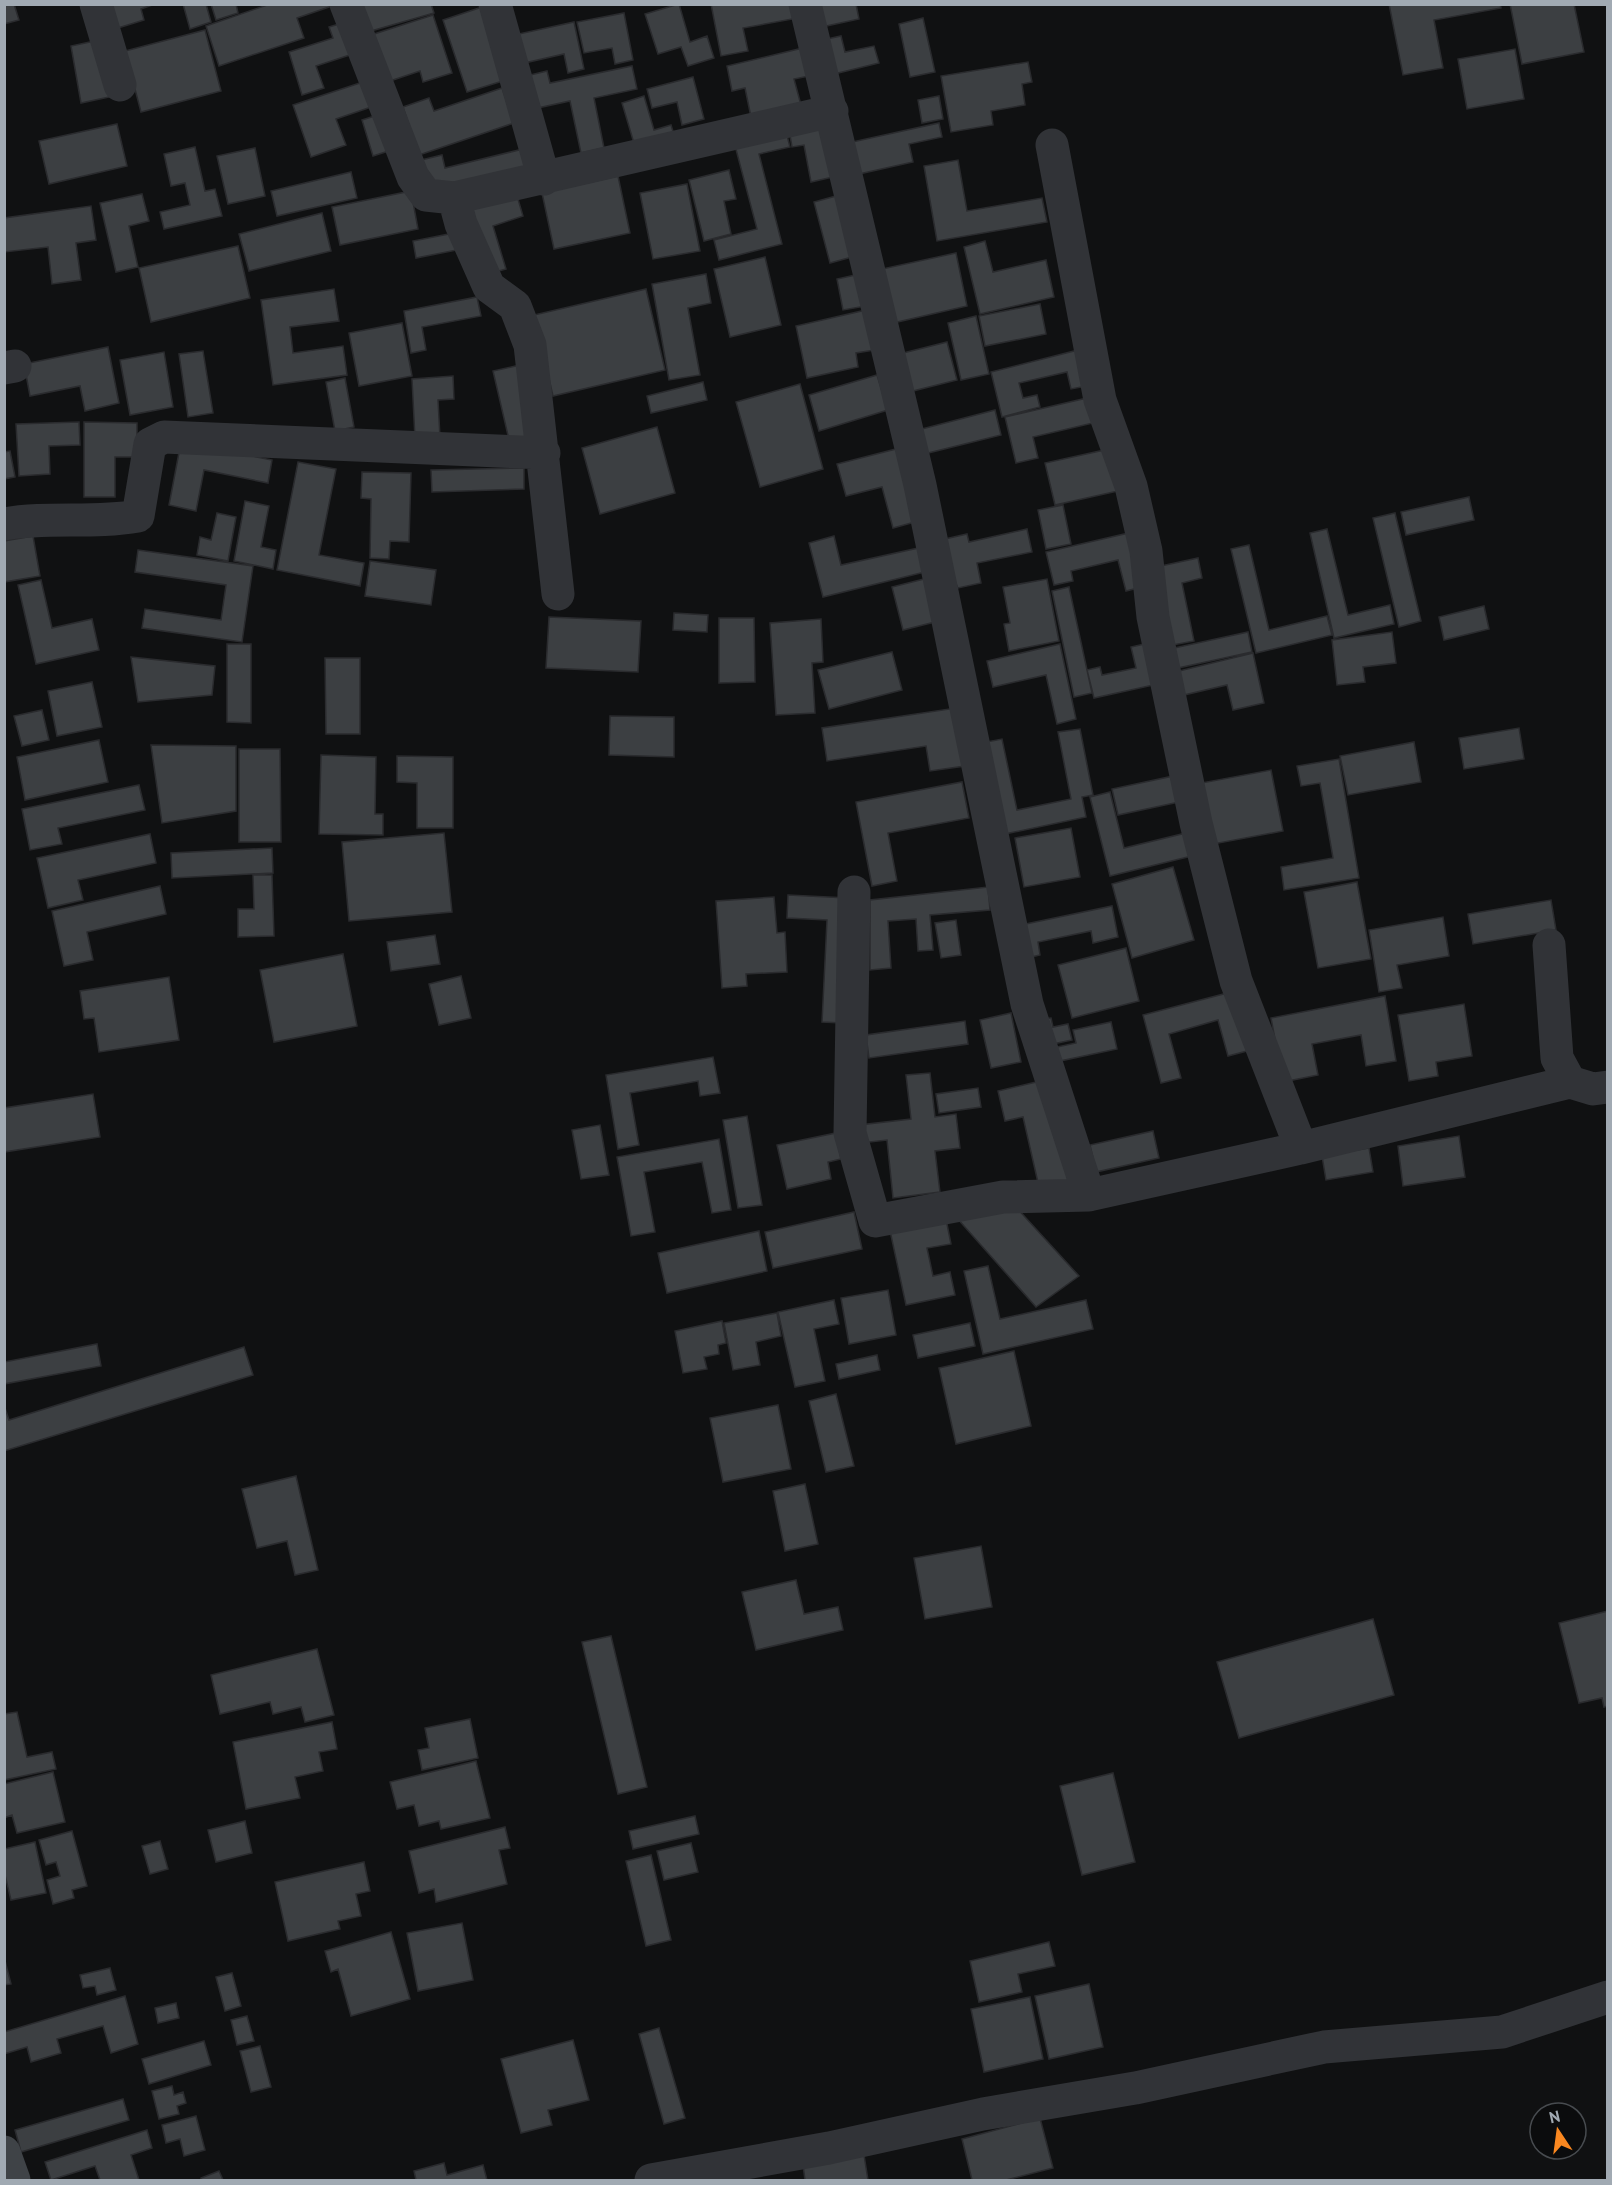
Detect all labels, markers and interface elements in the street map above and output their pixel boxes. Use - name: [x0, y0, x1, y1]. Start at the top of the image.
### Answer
- north arrow: [1528, 2101, 1588, 2161]
- text: N: [1547, 2105, 1562, 2127]

